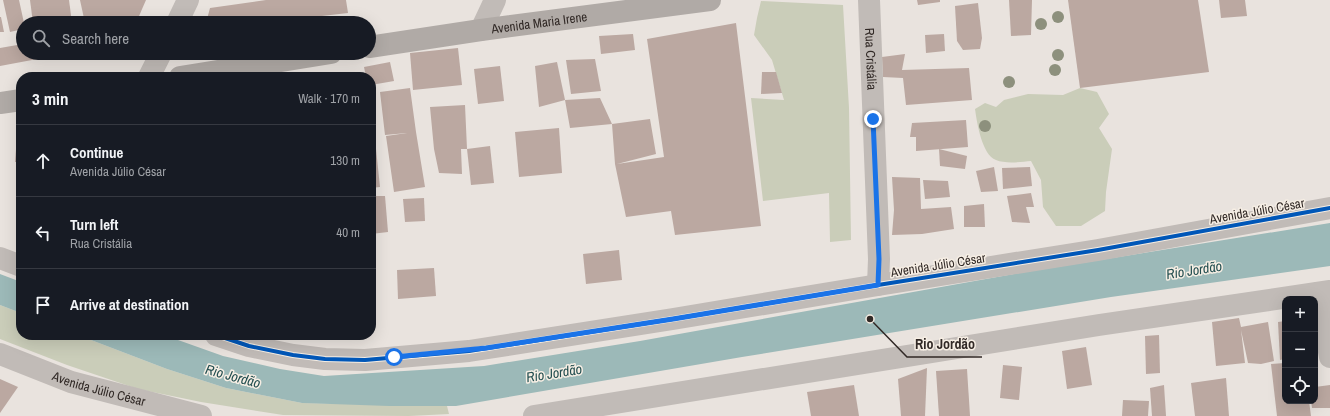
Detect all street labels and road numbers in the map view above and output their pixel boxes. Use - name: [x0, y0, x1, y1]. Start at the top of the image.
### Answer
- street label: Avenida Maria Irene: [489, 8, 588, 37]
- street label: Rua Cristália: [862, 27, 881, 90]
- street label: Avenida Júlio César: [1207, 194, 1306, 228]
- street label: Avenida Júlio César: [888, 249, 987, 281]
- street label: Avenida Júlio César: [49, 367, 148, 410]

